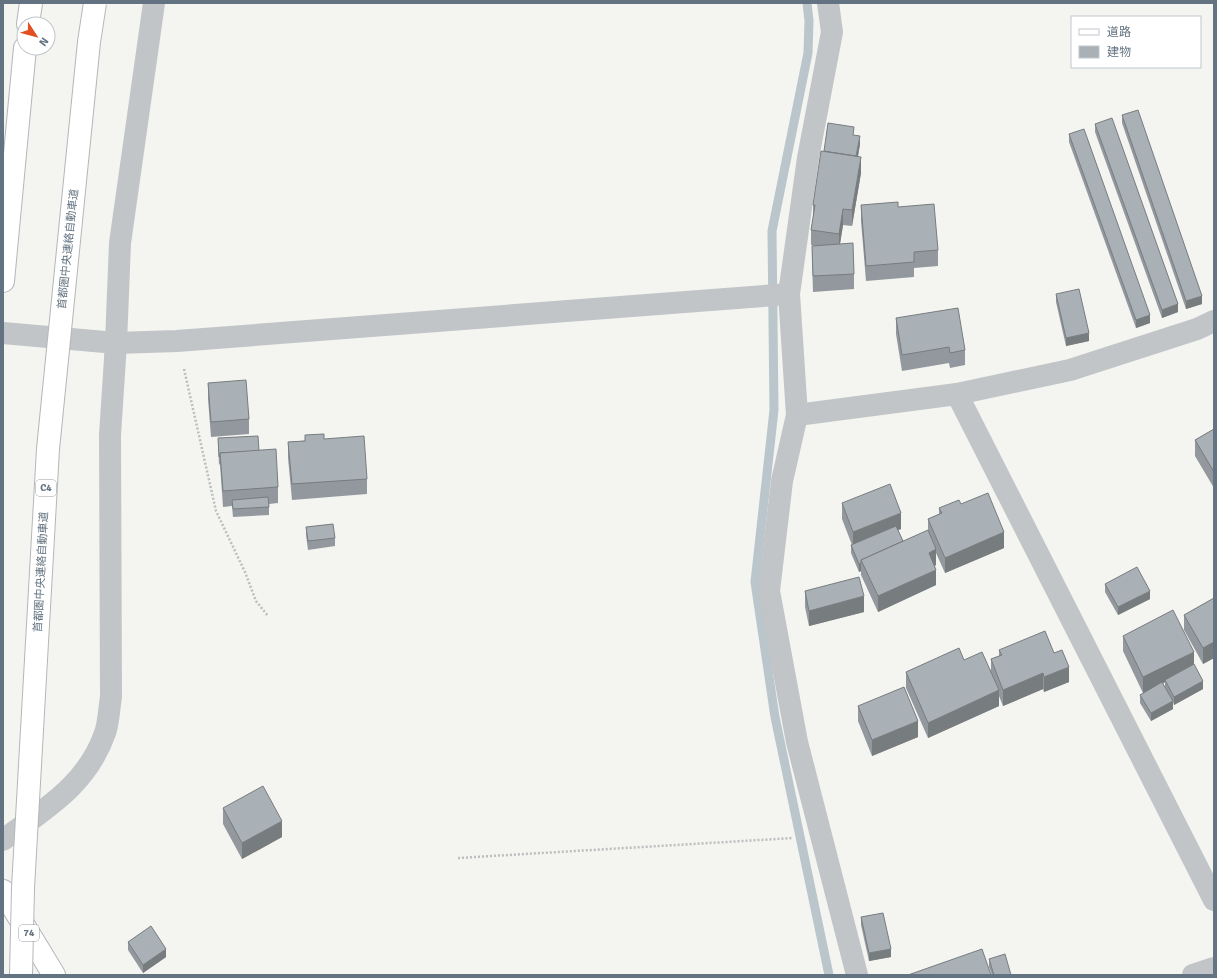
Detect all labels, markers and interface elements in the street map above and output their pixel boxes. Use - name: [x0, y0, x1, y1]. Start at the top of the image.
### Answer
- north arrow: [16, 16, 56, 56]
- legend: [1071, 16, 1201, 68]
- text: 道路: [1107, 25, 1131, 40]
- text: N: [36, 35, 51, 49]
- text: 建物: [1107, 45, 1131, 60]
- street label: 首都圏中央連絡自動車道: [55, 188, 81, 310]
- road number: C4: [36, 480, 56, 496]
- street label: 首都圏中央連絡自動車道: [31, 511, 51, 633]
- road number: 74: [19, 925, 39, 941]

